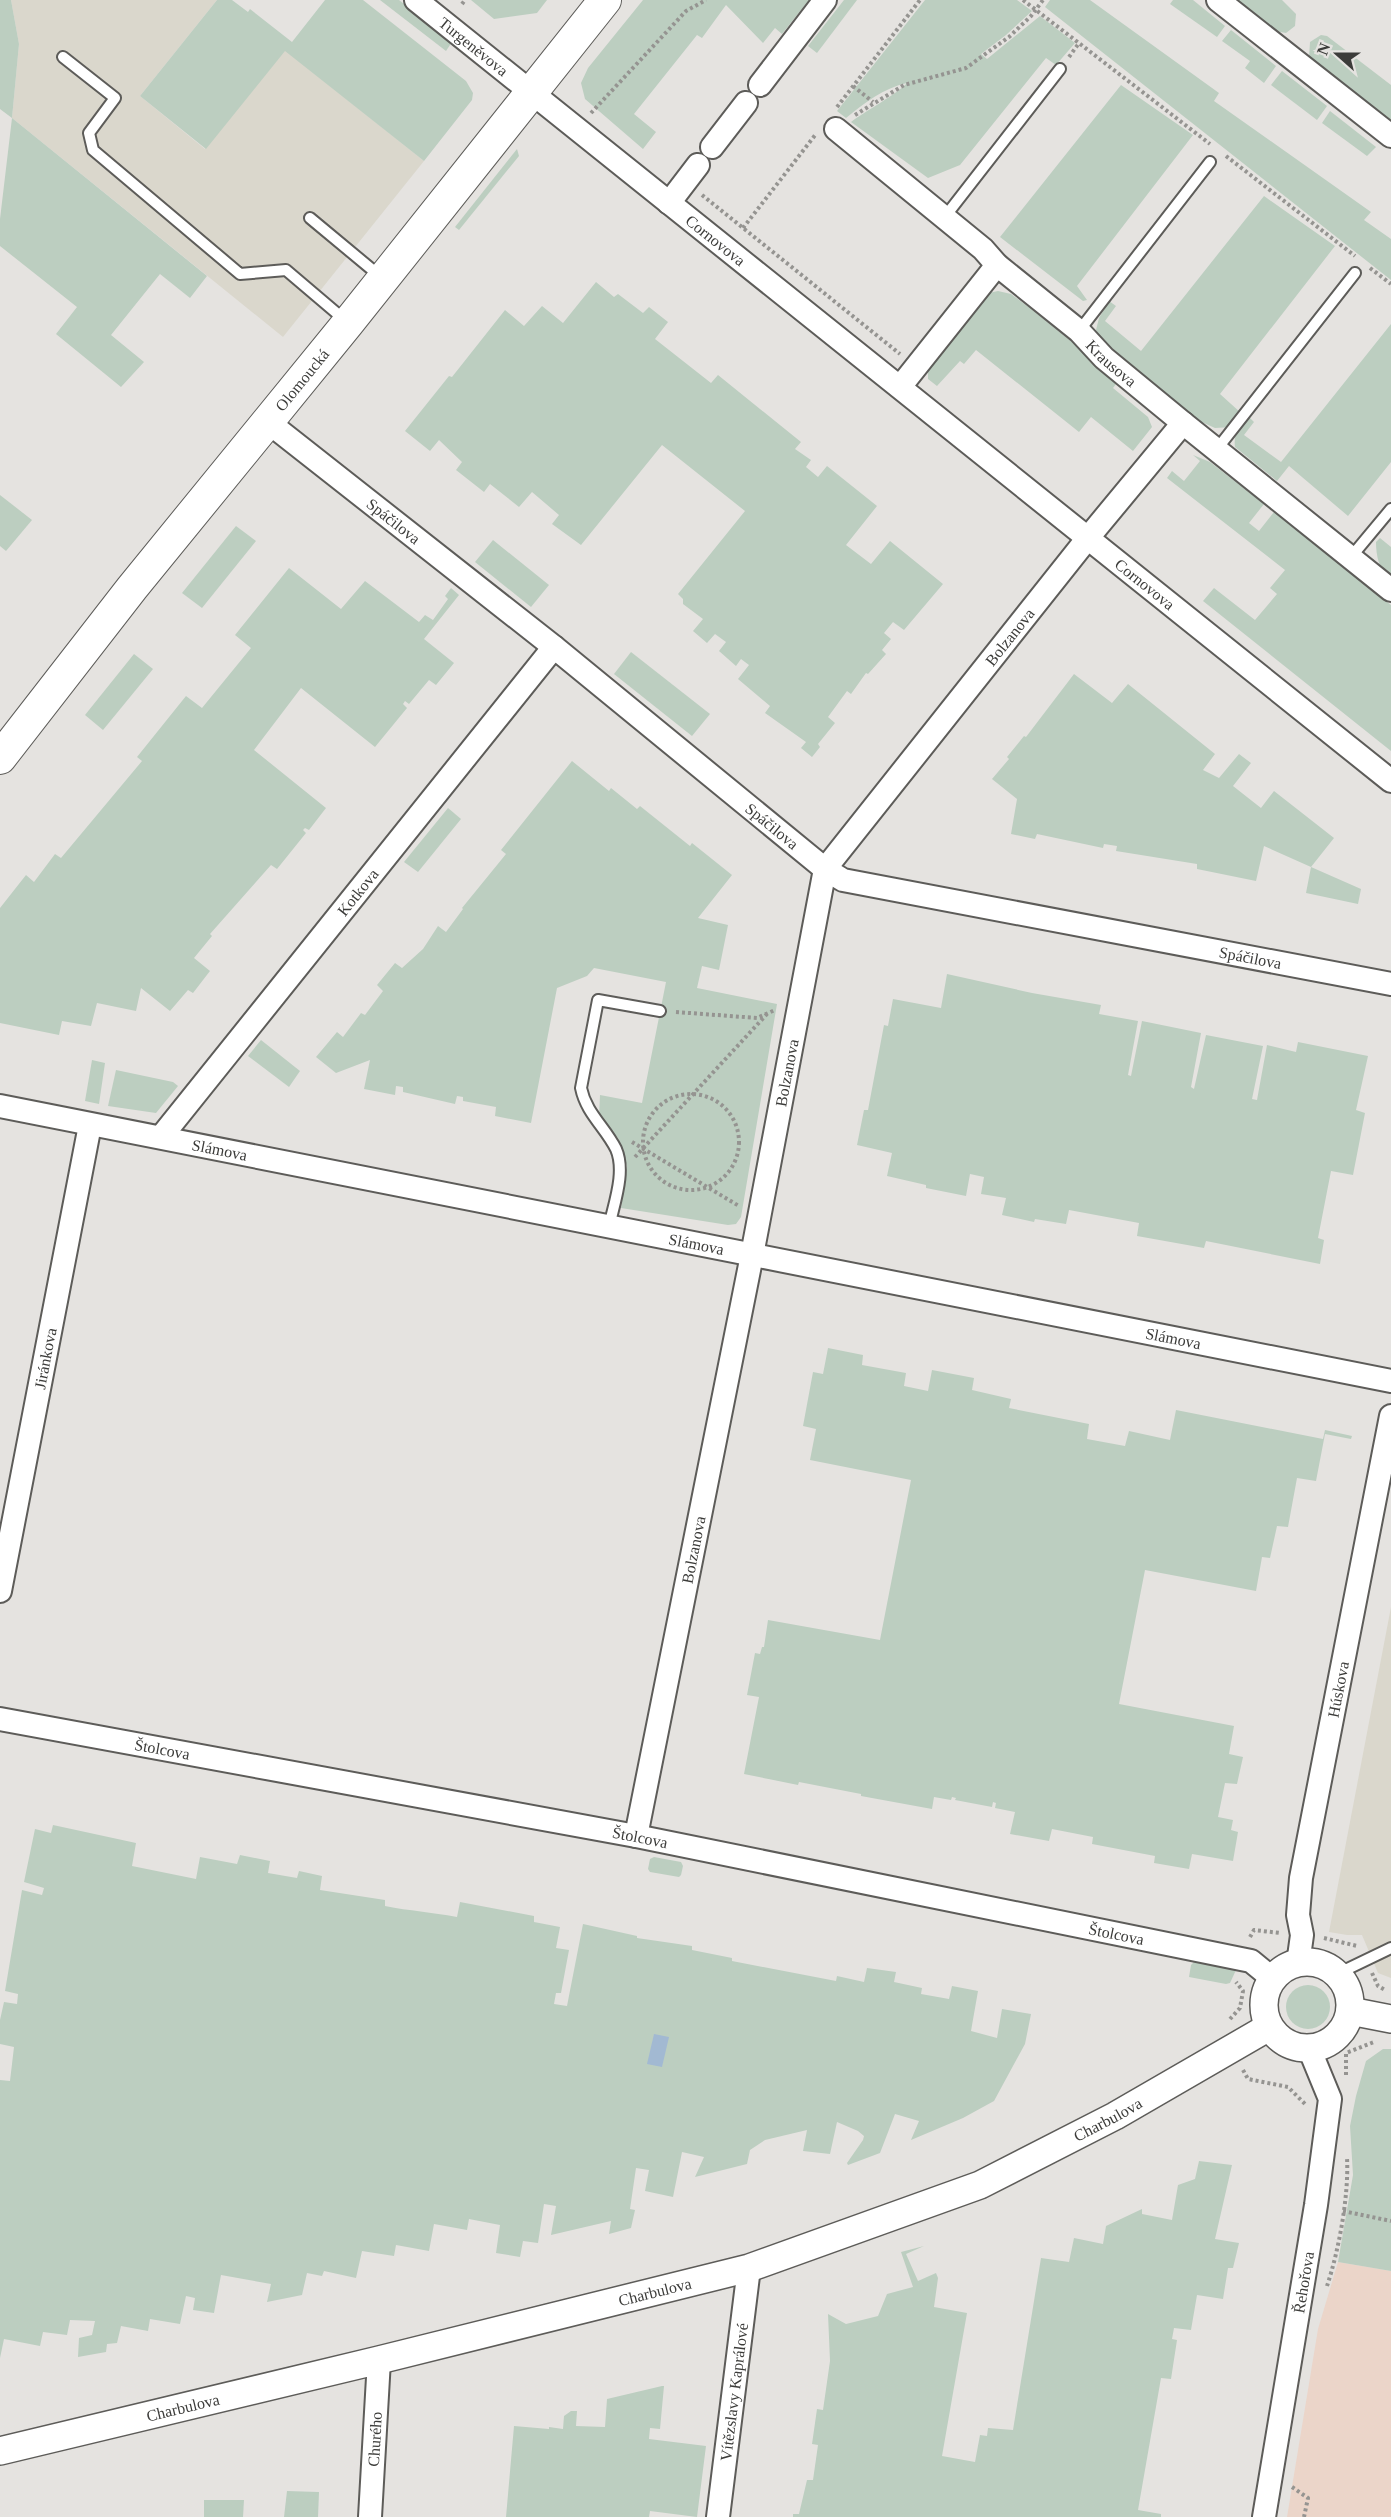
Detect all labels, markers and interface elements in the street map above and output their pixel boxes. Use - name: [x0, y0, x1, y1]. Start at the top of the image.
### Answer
- street label: Turgeněvova: [436, 13, 512, 79]
- north arrow: [1307, 24, 1367, 84]
- text: N: [1313, 40, 1334, 57]
- street label: Cornovova: [683, 211, 749, 269]
- street label: Krausova: [1083, 336, 1140, 390]
- street label: Olomoucká: [272, 345, 332, 414]
- street label: Spáčilova: [364, 495, 424, 547]
- street label: Cornovova: [1112, 555, 1178, 613]
- street label: Bolzanova: [982, 605, 1037, 669]
- street label: Spáčilova: [742, 799, 802, 852]
- street label: Kotkova: [334, 865, 381, 919]
- street label: Spáčilova: [1218, 943, 1283, 972]
- street label: Bolzanova: [772, 1037, 801, 1108]
- street label: Slámova: [191, 1136, 249, 1163]
- street label: Slámova: [667, 1230, 726, 1257]
- street label: Slámova: [1144, 1324, 1202, 1352]
- street label: Jiránkova: [31, 1326, 59, 1390]
- street label: Bolzanova: [678, 1514, 708, 1585]
- street label: Húskova: [1324, 1660, 1352, 1719]
- street label: Štolcova: [133, 1734, 191, 1762]
- street label: Štolcova: [611, 1822, 669, 1851]
- street label: Štolcova: [1087, 1919, 1146, 1948]
- street label: Charbulova: [1071, 2094, 1145, 2144]
- street label: Řehořova: [1289, 2250, 1317, 2314]
- street label: Charbulova: [617, 2274, 693, 2309]
- street label: Vítězslavy Kaprálové: [717, 2322, 751, 2462]
- street label: Charbulova: [145, 2390, 221, 2424]
- street label: Churého: [364, 2411, 385, 2467]

